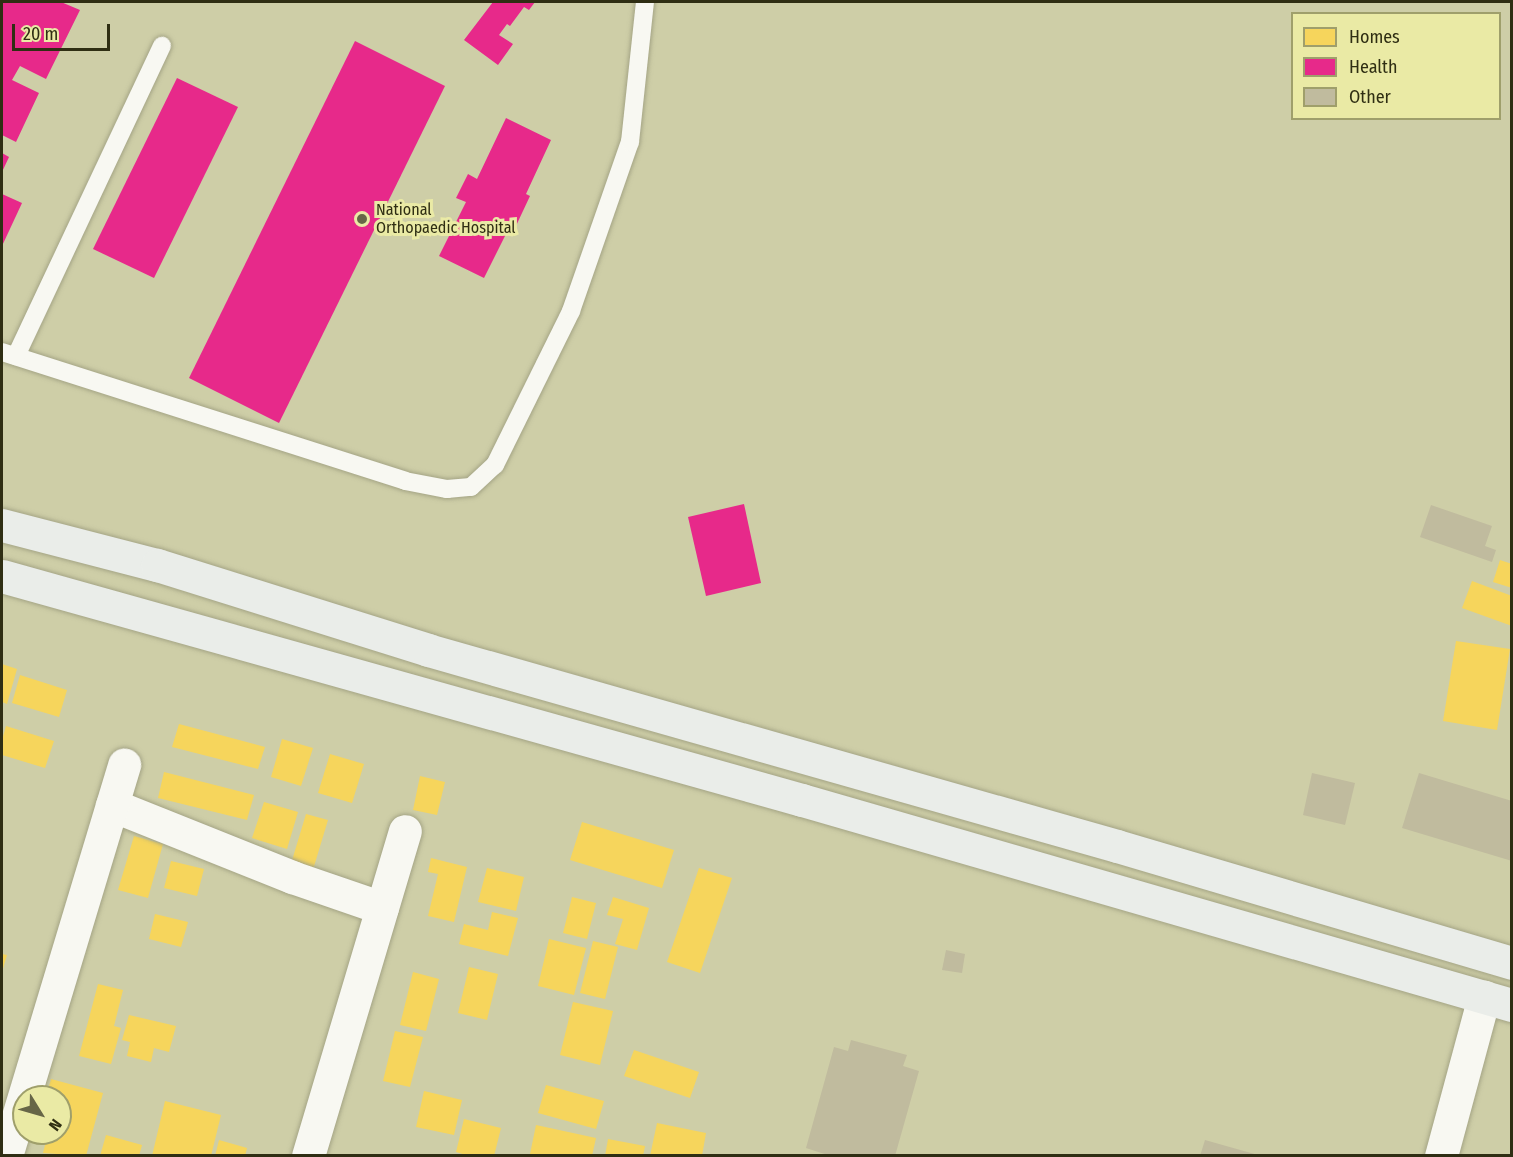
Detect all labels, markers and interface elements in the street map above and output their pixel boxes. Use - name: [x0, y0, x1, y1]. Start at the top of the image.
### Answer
- scale bar: [15, 12, 112, 50]
- legend: [1291, 12, 1501, 120]
- text: 20 m: [23, 23, 58, 45]
- text: Homes: [1349, 26, 1400, 48]
- text: Health: [1349, 56, 1397, 78]
- text: Other: [1349, 86, 1391, 108]
- place label: National Orthopaedic Hospital: [376, 200, 516, 238]
- marker: National Orthopaedic Hospital: [353, 210, 371, 228]
- north arrow: [12, 1085, 72, 1145]
- text: N: [45, 1115, 66, 1134]

